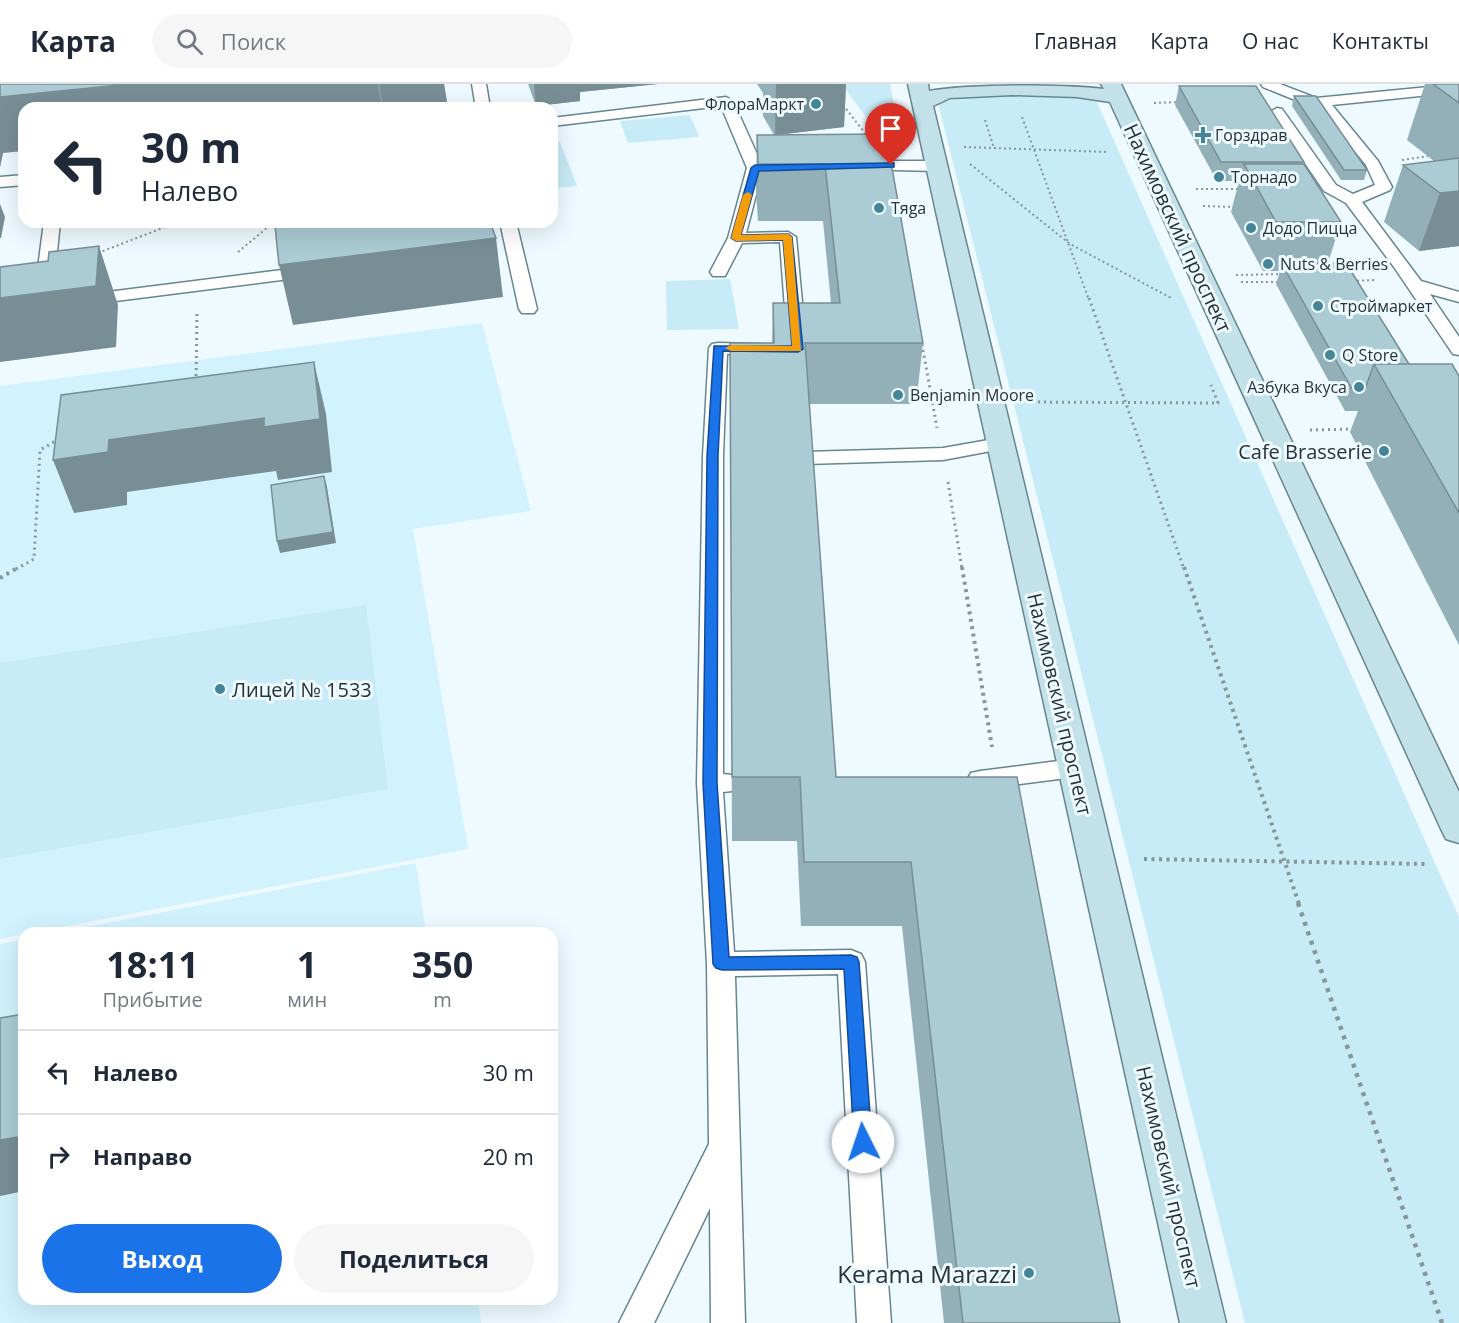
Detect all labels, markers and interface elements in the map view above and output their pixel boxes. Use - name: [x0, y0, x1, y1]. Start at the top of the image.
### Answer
- search box: [152, 14, 572, 68]
- text: Карта: [30, 22, 116, 60]
- icon: search: [173, 25, 206, 58]
- text: Поиск: [221, 26, 286, 56]
- text: Главная: [1034, 27, 1117, 55]
- text: Карта: [1150, 27, 1209, 55]
- text: О нас: [1242, 27, 1299, 55]
- text: Контакты: [1332, 27, 1429, 55]
- place label: ФлораМаркт: [705, 93, 804, 115]
- marker: ФлораМаркт: [809, 97, 823, 111]
- pin: [865, 103, 916, 165]
- icon: arrive: [874, 112, 907, 145]
- text: 30 m: [141, 118, 241, 175]
- street label: Нахимовский проспект: [1118, 119, 1238, 337]
- place label: Горздрав: [1215, 124, 1288, 146]
- icon: left: [42, 126, 120, 204]
- marker: Горздрав: [1196, 128, 1210, 142]
- place label: Торнадо: [1231, 166, 1297, 188]
- marker: Торнадо: [1212, 170, 1226, 184]
- text: Налево: [141, 172, 238, 209]
- place label: Тяga: [891, 197, 926, 219]
- marker: Тяga: [872, 201, 886, 215]
- place label: Додо Пицца: [1263, 217, 1357, 239]
- marker: Додо Пицца: [1244, 221, 1258, 235]
- place label: Nuts & Berries: [1280, 253, 1388, 275]
- marker: Nuts & Berries: [1261, 257, 1275, 271]
- place label: Строймаркет: [1330, 295, 1433, 317]
- marker: Строймаркет: [1311, 299, 1325, 313]
- place label: Q Store: [1342, 344, 1398, 366]
- marker: Q Store: [1323, 348, 1337, 362]
- place label: Азбука Вкуса: [1247, 376, 1347, 398]
- marker: Азбука Вкуса: [1352, 380, 1366, 394]
- place label: Benjamin Moore: [910, 384, 1034, 406]
- marker: Benjamin Moore: [891, 388, 905, 402]
- place label: Cafe Brasserie: [1238, 438, 1372, 465]
- marker: Cafe Brasserie: [1377, 444, 1391, 458]
- street label: Нахимовский проспект: [1021, 590, 1099, 818]
- place label: Лицей № 1533: [232, 676, 372, 703]
- marker: Лицей № 1533: [213, 682, 227, 696]
- text: 18:11: [106, 940, 199, 989]
- text: 1: [297, 940, 317, 989]
- text: 350: [412, 940, 473, 989]
- text: Прибытие: [103, 986, 203, 1013]
- text: мин: [287, 986, 327, 1013]
- text: m: [433, 986, 452, 1013]
- icon: left: [42, 1056, 75, 1089]
- text: Налево: [93, 1057, 178, 1087]
- text: 30 m: [483, 1057, 534, 1087]
- street label: Нахимовский проспект: [1130, 1063, 1208, 1291]
- position arrow: [831, 1110, 895, 1174]
- icon: right: [42, 1140, 75, 1173]
- text: Направо: [93, 1141, 192, 1171]
- text: 20 m: [483, 1141, 534, 1171]
- button: Выход: [42, 1224, 282, 1293]
- button: Поделиться: [294, 1224, 534, 1293]
- place label: Kerama Marazzi: [837, 1257, 1017, 1290]
- marker: Kerama Marazzi: [1022, 1266, 1036, 1280]

